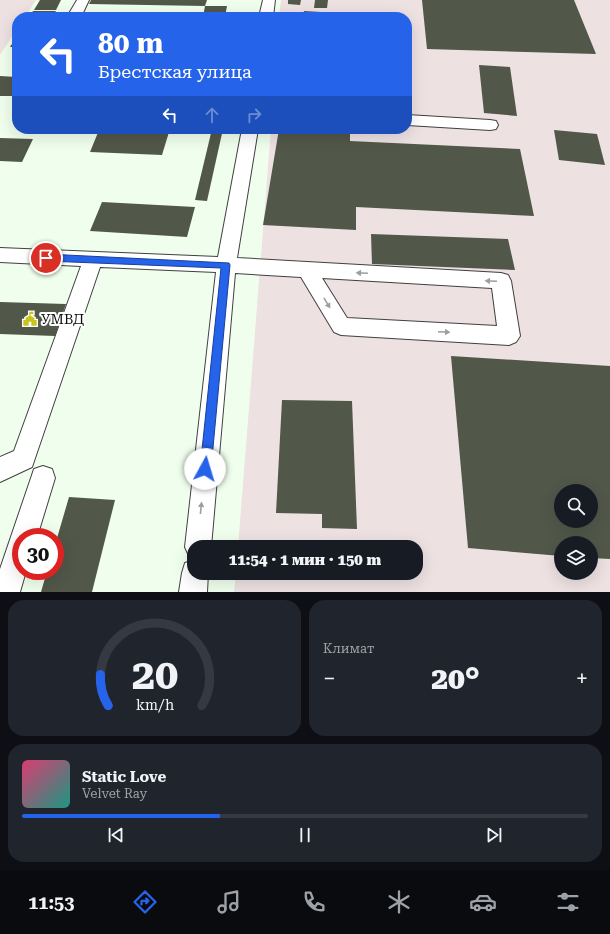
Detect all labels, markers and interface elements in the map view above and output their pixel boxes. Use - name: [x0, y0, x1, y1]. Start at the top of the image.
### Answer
- text: 80 m: [98, 27, 163, 60]
- icon: left: [32, 28, 84, 80]
- text: Брестская улица: [98, 61, 252, 82]
- icon: left: [159, 104, 181, 126]
- icon: ahead: [201, 104, 223, 126]
- icon: right: [243, 104, 265, 126]
- pin: [29, 241, 63, 275]
- icon: arrive: [35, 247, 57, 269]
- one-way arrow: [356, 270, 368, 277]
- one-way arrow: [485, 277, 497, 284]
- one-way arrow: [324, 297, 331, 309]
- public building icon: УМВД: [22, 311, 38, 327]
- place label: УМВД: [41, 311, 84, 327]
- one-way arrow: [438, 329, 450, 336]
- position arrow: [184, 448, 226, 490]
- map controls: [554, 484, 598, 580]
- button: search: [554, 484, 598, 528]
- one-way arrow: [198, 502, 205, 514]
- speed limit sign: 30: [12, 528, 64, 580]
- button: layers: [554, 536, 598, 580]
- text: 11:54 · 1 мин · 150 m: [229, 551, 381, 569]
- text: Климат: [323, 641, 374, 656]
- text: 20: [131, 650, 178, 699]
- text: 20°: [431, 661, 480, 696]
- text: −: [323, 666, 335, 691]
- text: +: [576, 666, 588, 691]
- text: km/h: [135, 697, 174, 713]
- text: Static Love: [82, 768, 166, 786]
- text: Velvet Ray: [82, 786, 147, 801]
- icon: previous: [105, 824, 127, 846]
- icon: pause: [294, 824, 316, 846]
- icon: next: [483, 824, 505, 846]
- icon: directions: [131, 888, 159, 916]
- icon: music: [215, 888, 243, 916]
- icon: phone: [300, 888, 328, 916]
- icon: climate: [385, 888, 413, 916]
- icon: car: [469, 888, 497, 916]
- icon: filters: [554, 888, 582, 916]
- text: 11:53: [28, 892, 74, 913]

